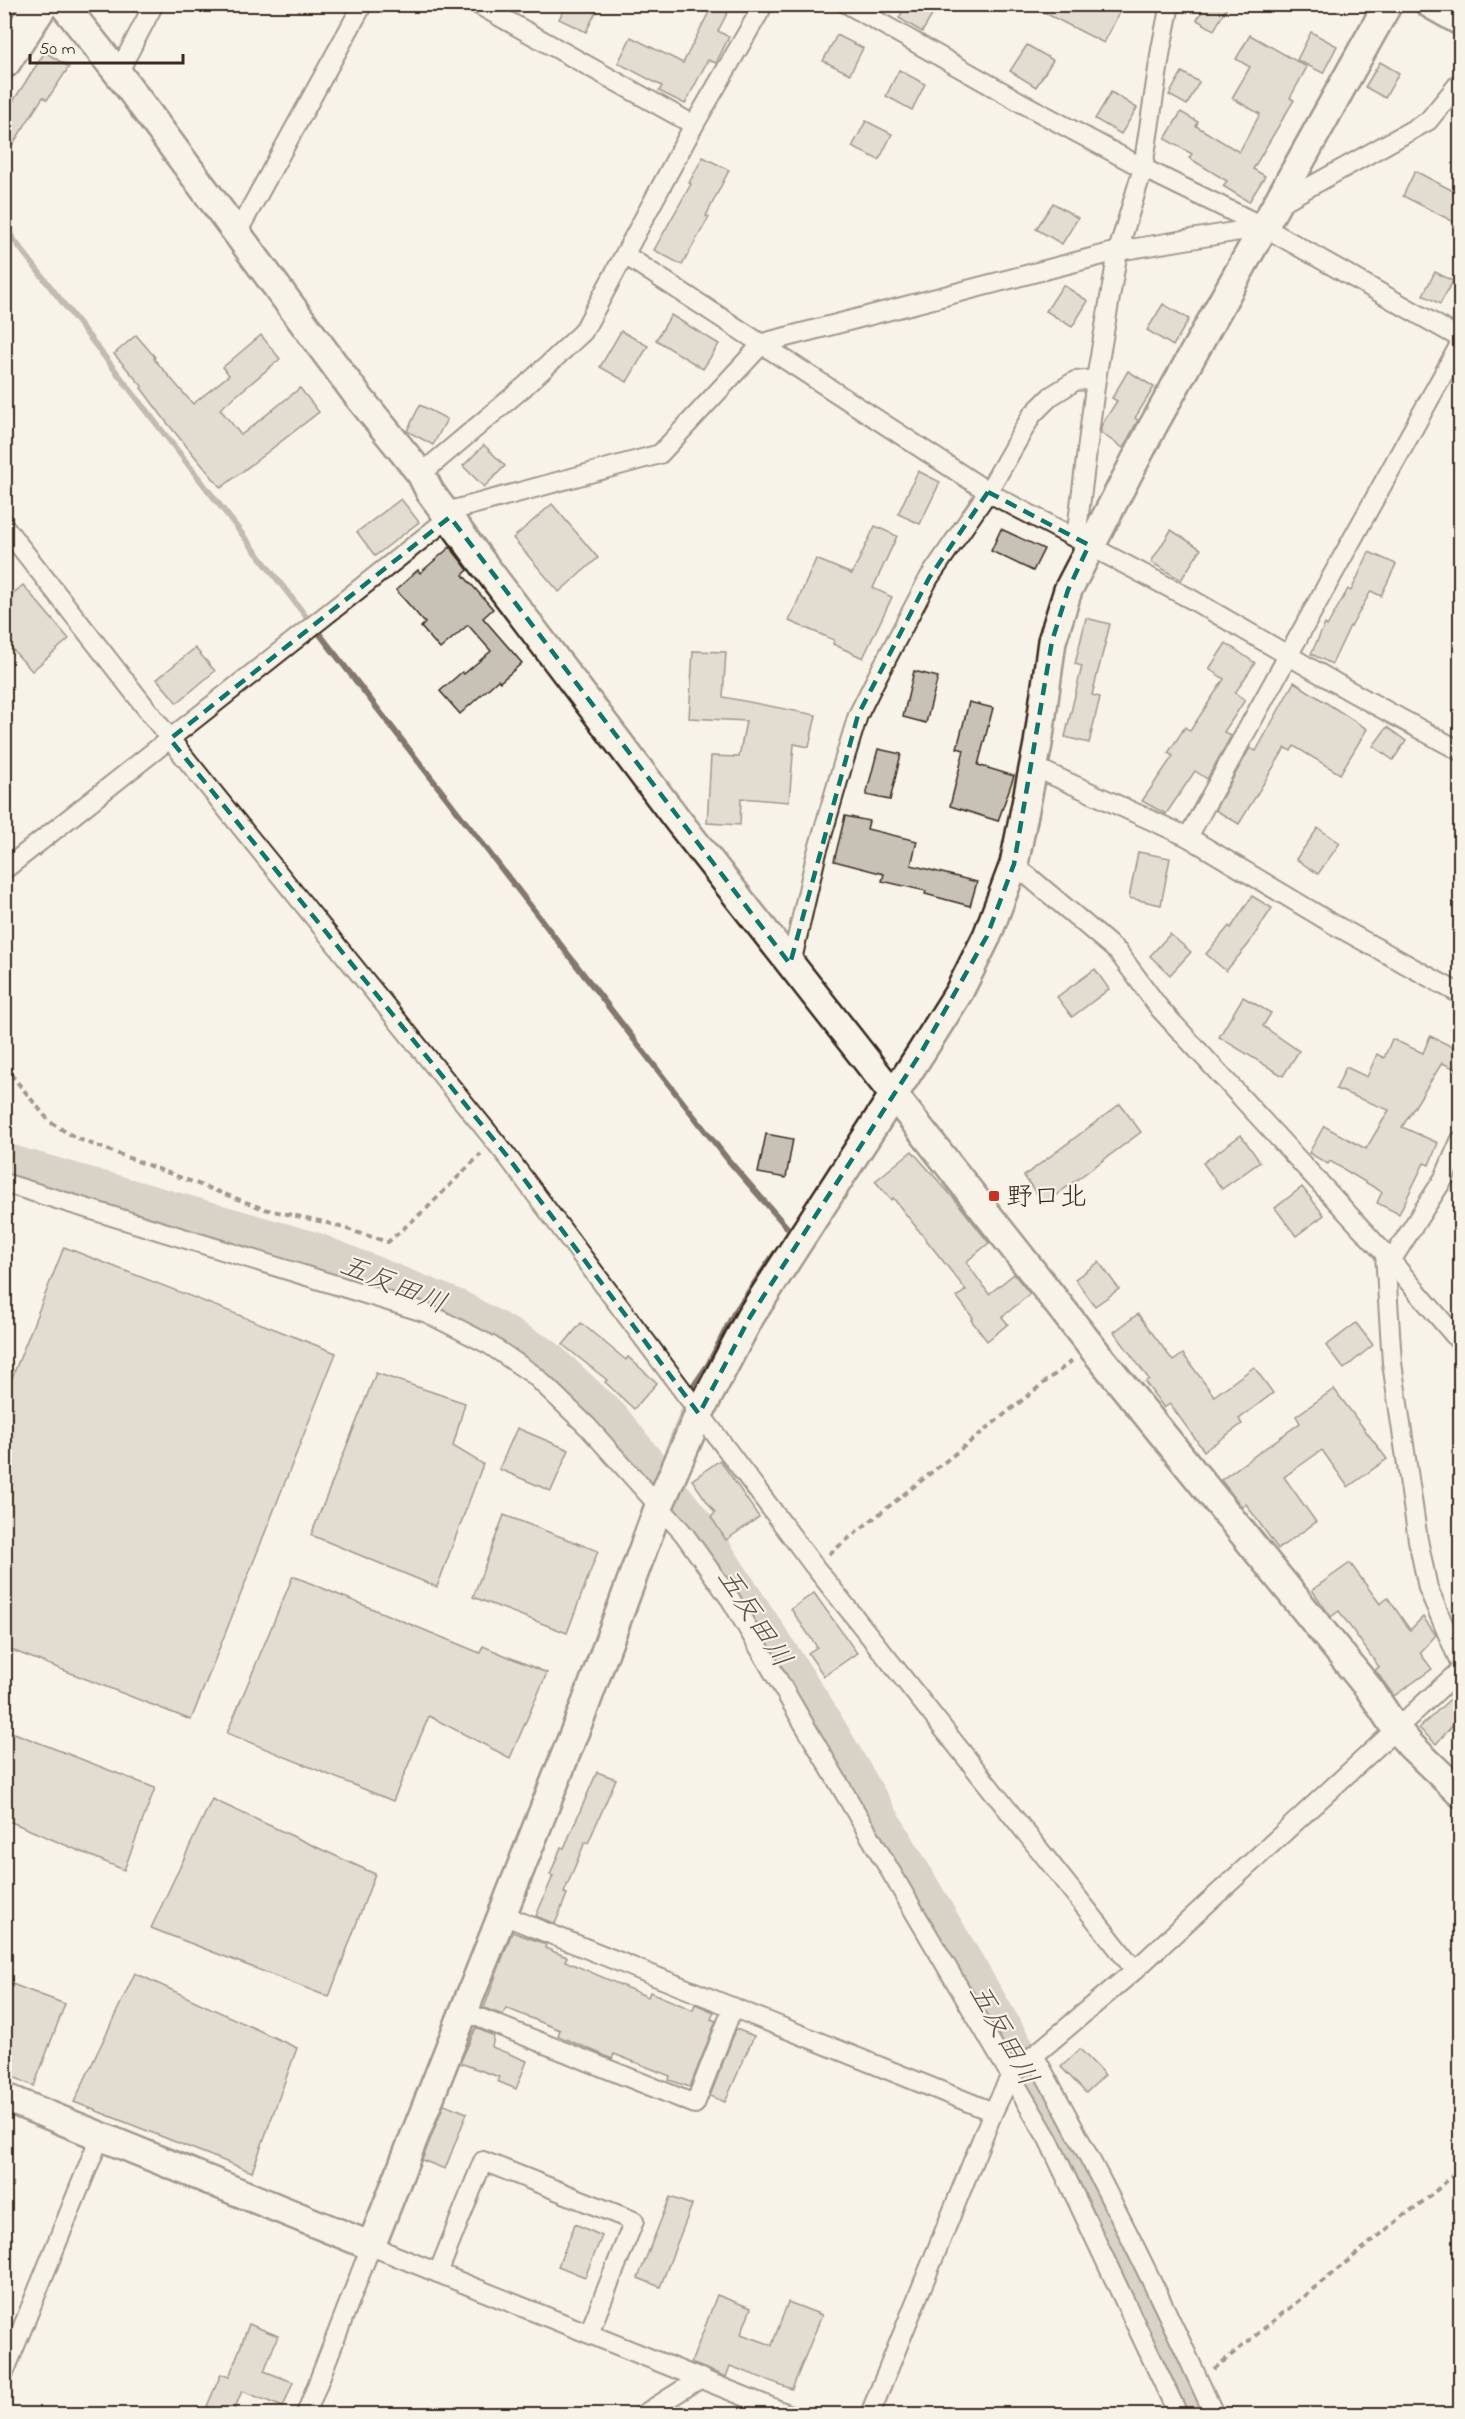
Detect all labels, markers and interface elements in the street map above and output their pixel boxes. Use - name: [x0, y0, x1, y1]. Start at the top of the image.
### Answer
- scale bar: [30, 27, 183, 65]
- text: 50 m: [39, 37, 76, 63]
- place label: 野口北: [1006, 1179, 1087, 1218]
- marker: 野口北: [987, 1189, 1001, 1203]
- water label: 五反田川: [333, 1246, 452, 1326]
- water label: 五反田川: [705, 1561, 801, 1677]
- water label: 五反田川: [957, 1977, 1047, 2095]

